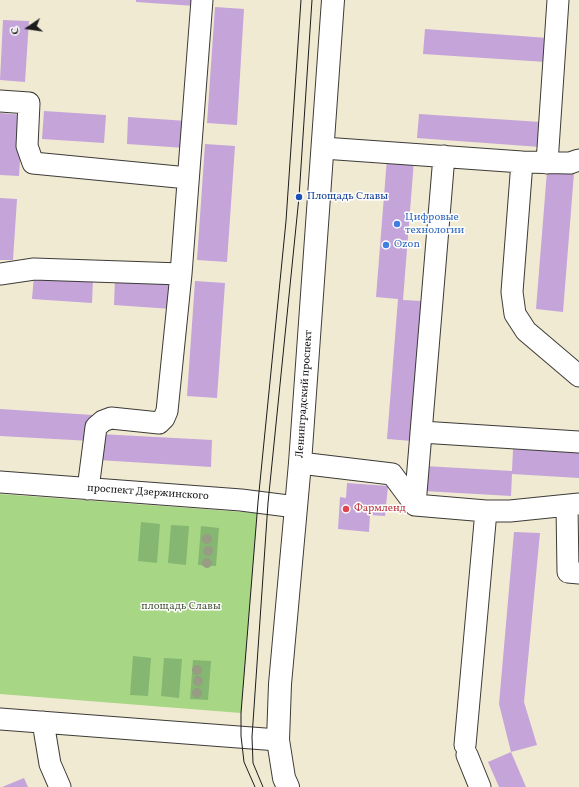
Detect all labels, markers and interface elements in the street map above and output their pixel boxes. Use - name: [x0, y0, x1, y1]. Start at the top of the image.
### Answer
- north arrow: [8, 8, 48, 48]
- text: С: [8, 26, 24, 36]
- place label: Площадь Славы: [307, 190, 388, 204]
- marker: Площадь Славы: [294, 192, 304, 202]
- place label: Цифровые технологии: [405, 211, 464, 237]
- marker: Цифровые технологии: [392, 219, 402, 229]
- place label: Ozon: [394, 238, 420, 252]
- marker: Ozon: [381, 240, 391, 250]
- street label: Ленинградский проспект: [294, 329, 316, 459]
- street label: проспект Дзержинского: [87, 482, 209, 504]
- place label: Фармленд: [354, 502, 406, 516]
- marker: Фармленд: [341, 504, 351, 514]
- park label: площадь Славы: [141, 600, 221, 614]

